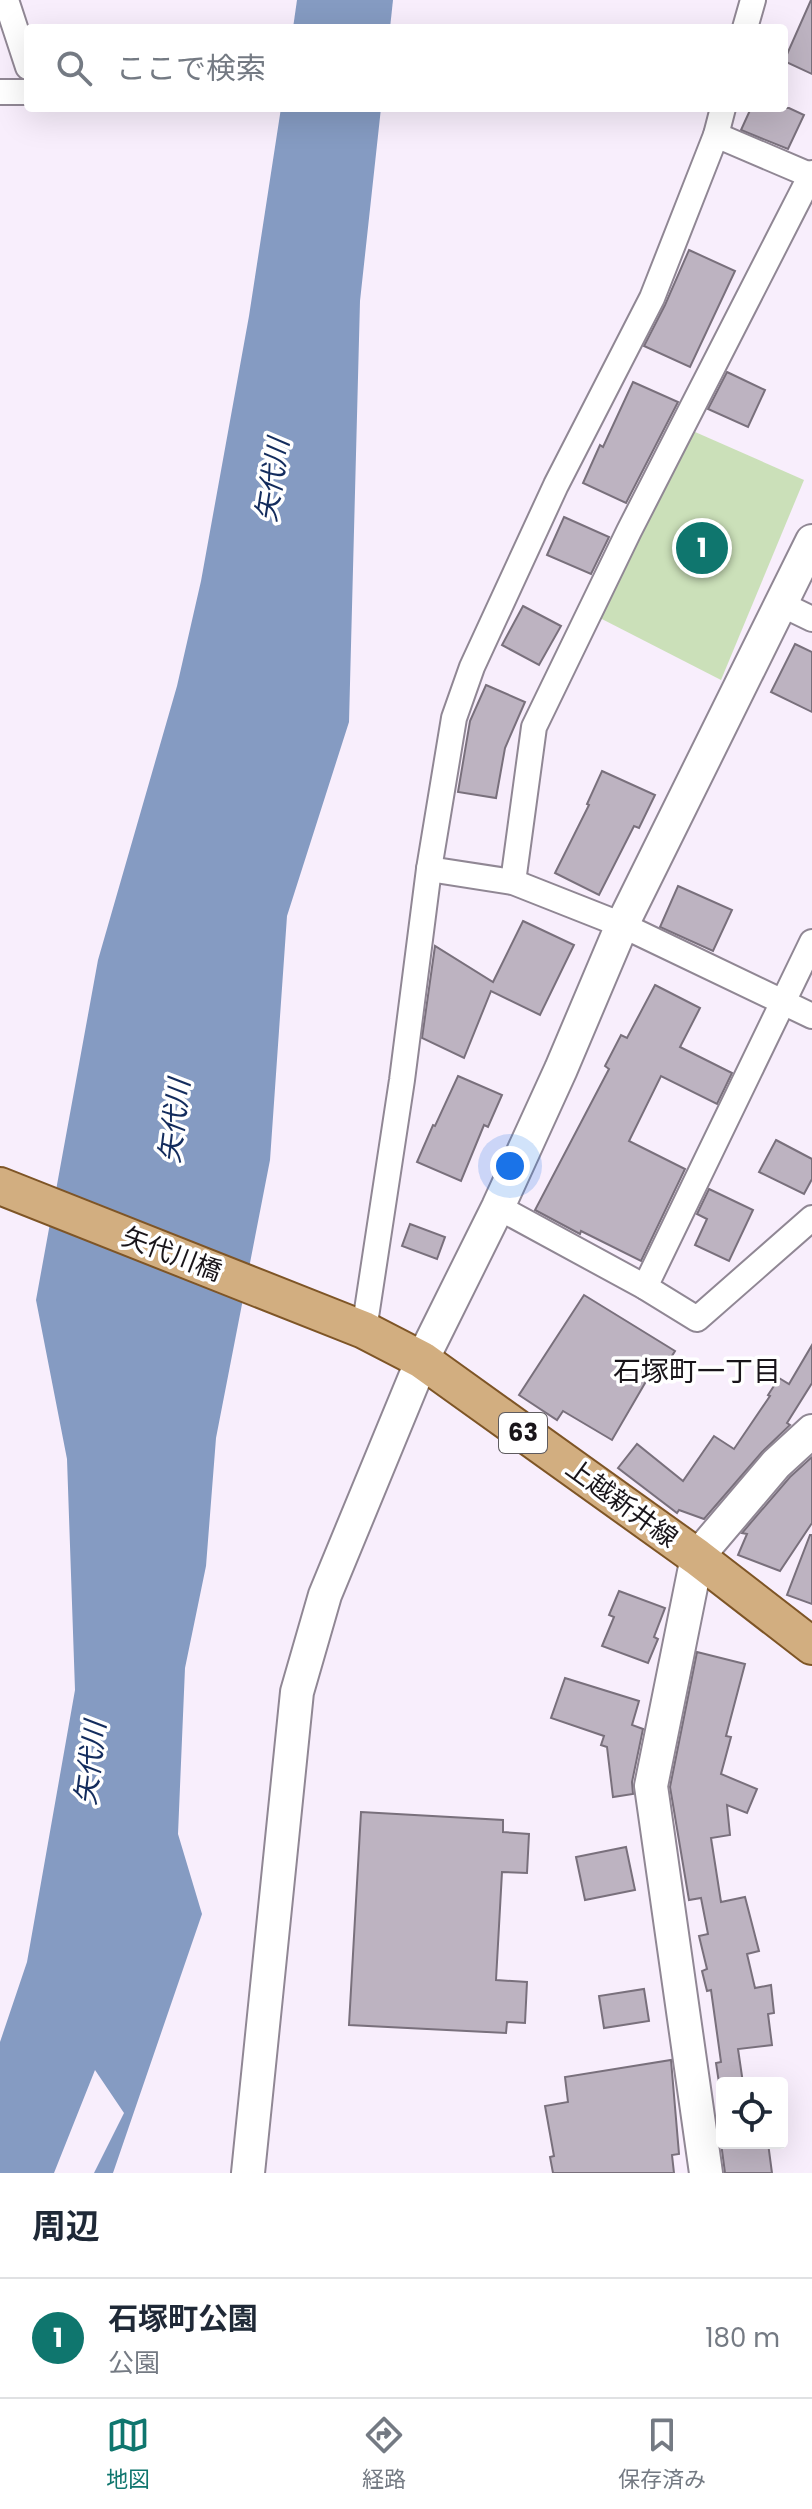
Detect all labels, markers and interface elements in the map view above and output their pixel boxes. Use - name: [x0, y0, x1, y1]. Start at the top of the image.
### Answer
- search box: [24, 24, 788, 112]
- icon: search: [52, 46, 96, 90]
- text: ここで検索: [116, 47, 266, 90]
- water label: 矢代川: [247, 433, 299, 525]
- pin: 1: [676, 518, 728, 578]
- water label: 矢代川: [150, 1074, 199, 1165]
- your location: [490, 1146, 530, 1186]
- street label: 矢代川橋: [117, 1219, 227, 1289]
- district label: 石塚町一丁目: [613, 1352, 781, 1391]
- road number: 63: [499, 1413, 547, 1453]
- street label: 上越新井線: [559, 1450, 685, 1556]
- water label: 矢代川: [66, 1716, 115, 1807]
- map controls: [716, 2077, 788, 2149]
- button: locate: [716, 2077, 788, 2149]
- text: 周辺: [32, 2202, 100, 2250]
- text: 石塚町公園: [108, 2297, 258, 2340]
- text: 1: [53, 2320, 63, 2356]
- text: 180 m: [705, 2320, 780, 2356]
- text: 公園: [108, 2345, 160, 2381]
- tab: 地図: [106, 2413, 150, 2496]
- tab: 経路: [362, 2413, 406, 2496]
- tab: 保存済み: [618, 2413, 706, 2496]

